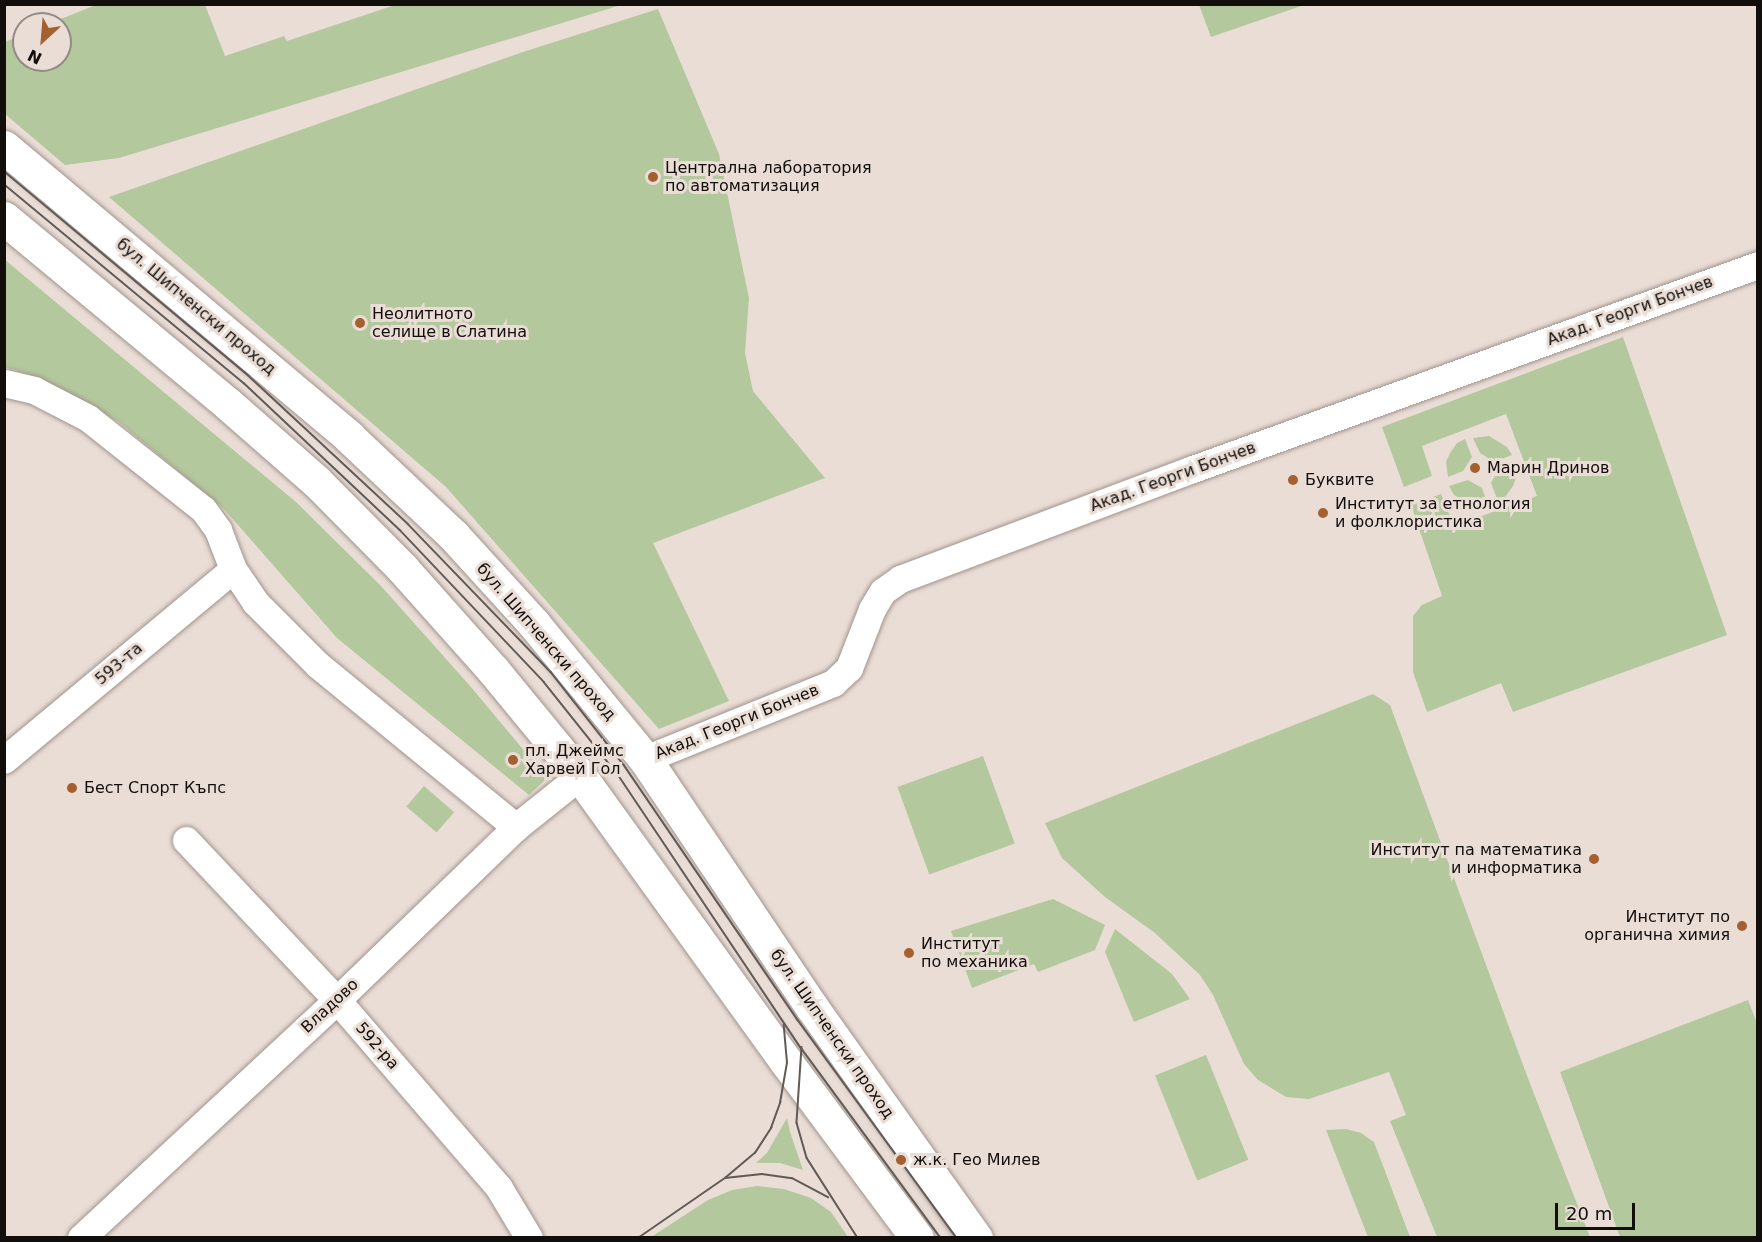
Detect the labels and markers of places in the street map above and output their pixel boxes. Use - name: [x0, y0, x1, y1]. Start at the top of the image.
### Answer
- place label: Централна лаборатория по автоматизация: [665, 158, 872, 196]
- marker: Централна лаборатория по автоматизация: [646, 170, 660, 184]
- place label: Неолитното селище в Слатина: [372, 304, 527, 342]
- marker: Неолитното селище в Слатина: [353, 316, 367, 330]
- place label: Марин Дринов: [1487, 458, 1609, 478]
- marker: Марин Дринов: [1468, 461, 1482, 475]
- place label: Буквите: [1305, 470, 1374, 490]
- marker: Буквите: [1286, 473, 1300, 487]
- place label: Институт за етнология и фолклористика: [1335, 494, 1530, 532]
- marker: Институт за етнология и фолклористика: [1316, 506, 1330, 520]
- place label: пл. Джеймс Харвей Гол: [525, 741, 624, 779]
- marker: пл. Джеймс Харвей Гол: [506, 753, 520, 767]
- place label: Бест Спорт Къпс: [84, 778, 226, 798]
- marker: Бест Спорт Къпс: [65, 781, 79, 795]
- place label: Институт па математика и информатика: [1370, 840, 1582, 878]
- marker: Институт па математика и информатика: [1587, 852, 1601, 866]
- place label: Институт по органична химия: [1584, 907, 1730, 945]
- marker: Институт по органична химия: [1735, 919, 1749, 933]
- place label: Институт по механика: [921, 934, 1028, 972]
- marker: Институт по механика: [902, 946, 916, 960]
- place label: ж.к. Гео Милев: [913, 1150, 1041, 1170]
- marker: ж.к. Гео Милев: [894, 1153, 908, 1167]

